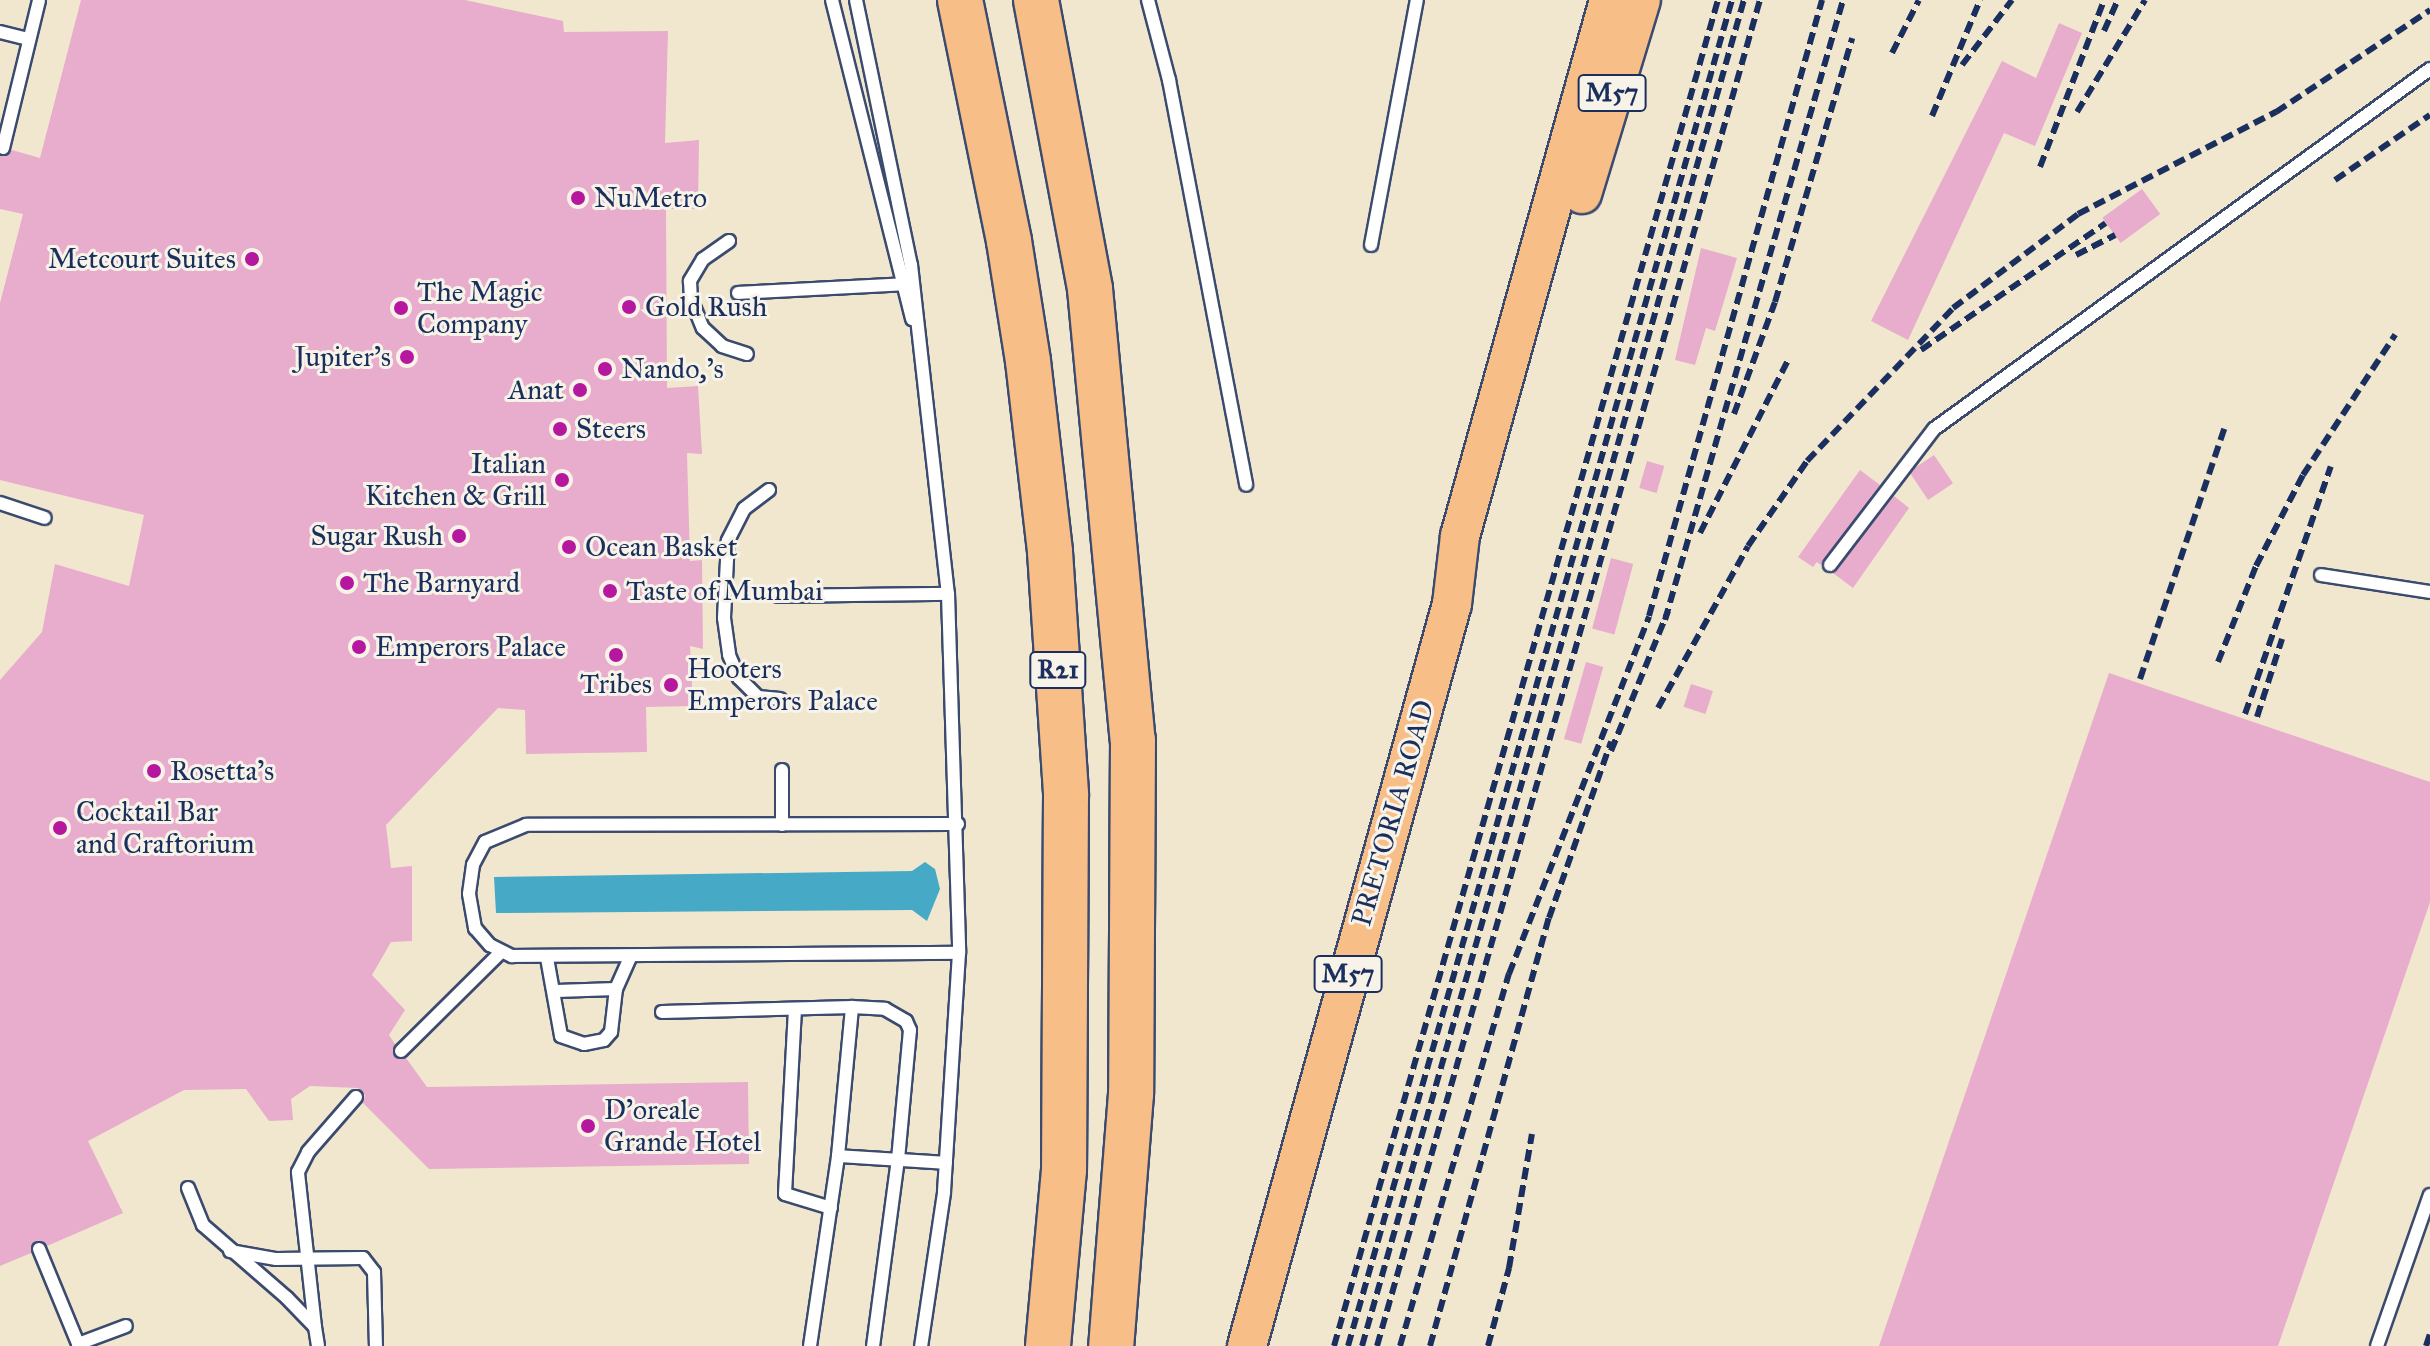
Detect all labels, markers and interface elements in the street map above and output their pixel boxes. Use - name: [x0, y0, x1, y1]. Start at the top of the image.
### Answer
- road number: M57: [1576, 71, 1648, 115]
- place label: NuMetro: [594, 181, 707, 215]
- marker: NuMetro: [569, 189, 587, 207]
- place label: Metcourt Suites: [48, 242, 236, 276]
- marker: Metcourt Suites: [243, 250, 261, 268]
- place label: The Magic Company: [417, 275, 543, 341]
- place label: Gold Rush: [645, 290, 767, 324]
- marker: Gold Rush: [620, 298, 638, 316]
- marker: The Magic Company: [392, 299, 410, 317]
- place label: Jupiter's: [295, 340, 391, 374]
- marker: Jupiter's: [398, 348, 416, 366]
- place label: Nando,'s: [621, 352, 724, 386]
- marker: Nando,'s: [596, 360, 614, 378]
- place label: Anat: [508, 373, 564, 407]
- marker: Anat: [571, 381, 589, 399]
- place label: Steers: [576, 412, 646, 446]
- marker: Steers: [551, 420, 569, 438]
- place label: Italian Kitchen & Grill: [365, 447, 546, 513]
- marker: Italian Kitchen & Grill: [553, 471, 571, 489]
- place label: Sugar Rush: [310, 519, 443, 553]
- marker: Sugar Rush: [450, 527, 468, 545]
- place label: Ocean Basket: [585, 530, 738, 564]
- marker: Ocean Basket: [560, 538, 578, 556]
- place label: The Barnyard: [363, 566, 520, 600]
- marker: The Barnyard: [338, 574, 356, 592]
- place label: Taste of Mumbai: [626, 574, 823, 608]
- marker: Taste of Mumbai: [601, 582, 619, 600]
- place label: Emperors Palace: [375, 630, 566, 664]
- marker: Emperors Palace: [350, 638, 368, 656]
- marker: Tribes: [607, 646, 625, 664]
- road number: R21: [1028, 648, 1088, 692]
- place label: Hooters Emperors Palace: [687, 652, 878, 718]
- place label: Tribes: [580, 667, 652, 701]
- marker: Hooters Emperors Palace: [662, 676, 680, 694]
- street label: PRETORIA ROAD: [1345, 696, 1441, 930]
- place label: Rosetta's: [170, 754, 274, 788]
- marker: Rosetta's: [145, 762, 163, 780]
- place label: Cocktail Bar and Craftorium: [76, 795, 255, 861]
- marker: Cocktail Bar and Craftorium: [51, 819, 69, 837]
- road number: M57: [1312, 952, 1384, 996]
- place label: D'oreale Grande Hotel: [604, 1093, 761, 1159]
- marker: D'oreale Grande Hotel: [579, 1117, 597, 1135]

